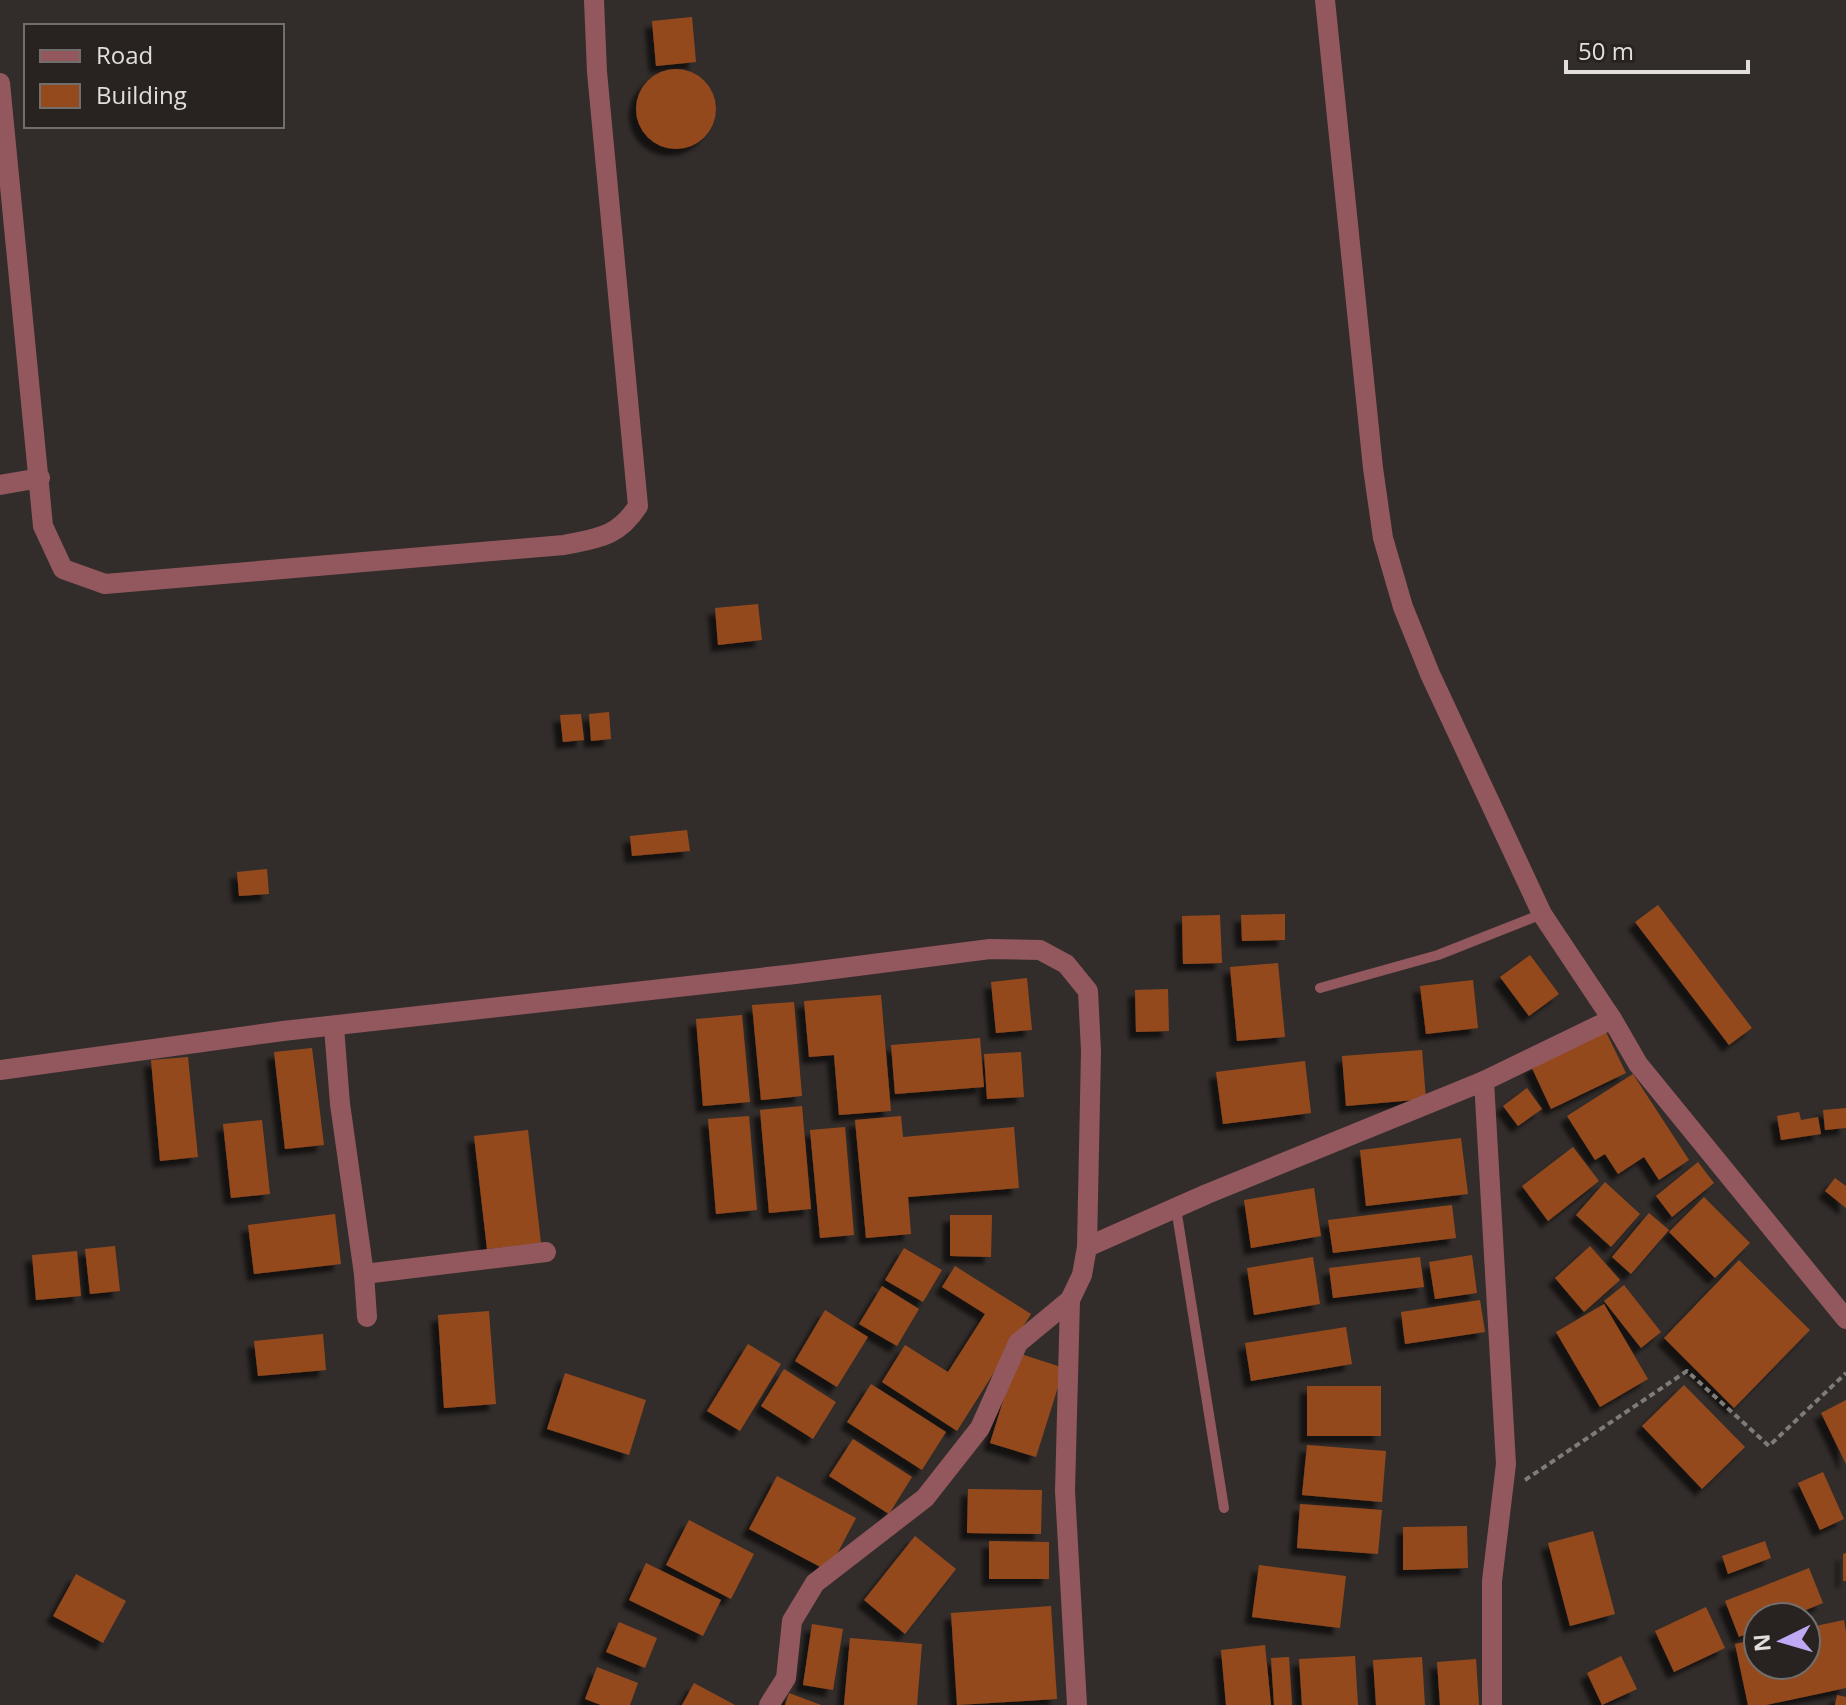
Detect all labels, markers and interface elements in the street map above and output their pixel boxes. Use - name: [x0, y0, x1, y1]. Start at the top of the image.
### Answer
- legend: [24, 24, 284, 128]
- scale bar: [1566, 24, 1748, 74]
- text: 50 m: [1578, 34, 1634, 67]
- text: Road: [96, 38, 153, 71]
- text: Building: [96, 78, 187, 111]
- north arrow: [1742, 1601, 1822, 1681]
- text: N: [1745, 1633, 1777, 1653]

